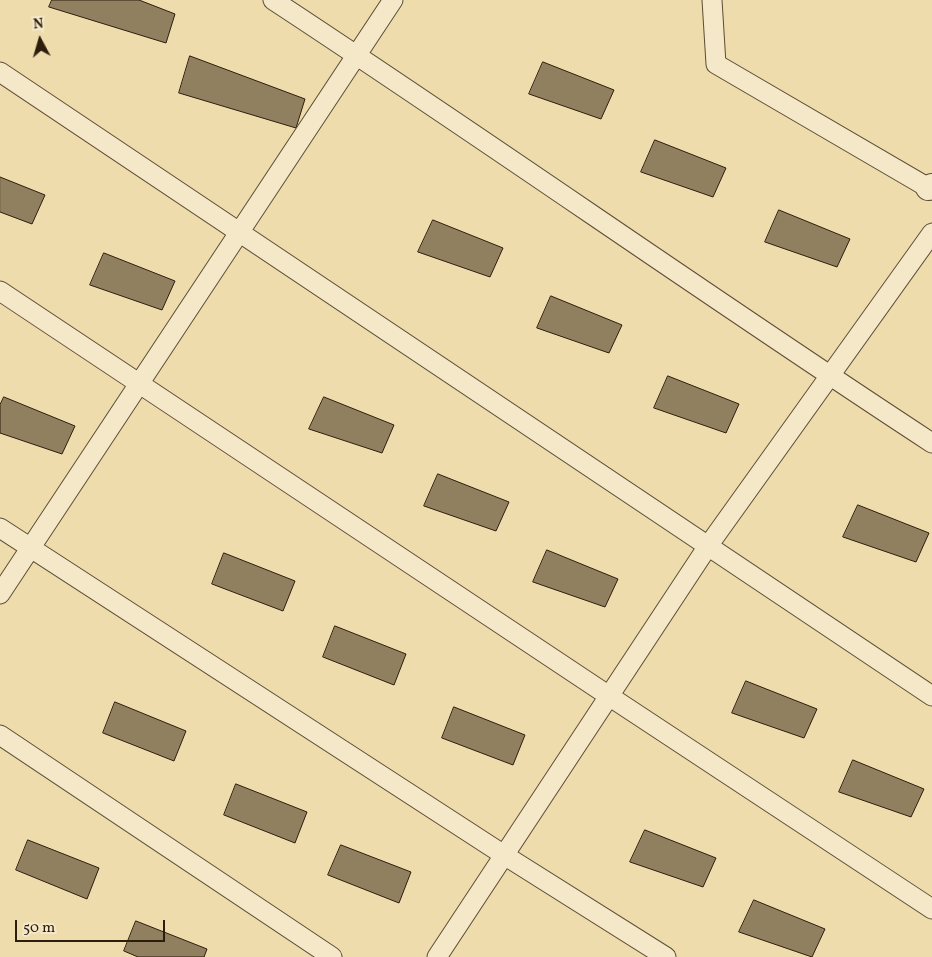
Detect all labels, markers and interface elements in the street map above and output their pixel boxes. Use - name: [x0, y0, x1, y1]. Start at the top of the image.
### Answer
- north arrow: [15, 15, 65, 65]
- text: N: [32, 15, 44, 35]
- scale bar: [18, 910, 168, 942]
- text: 50 m: [23, 918, 55, 939]

